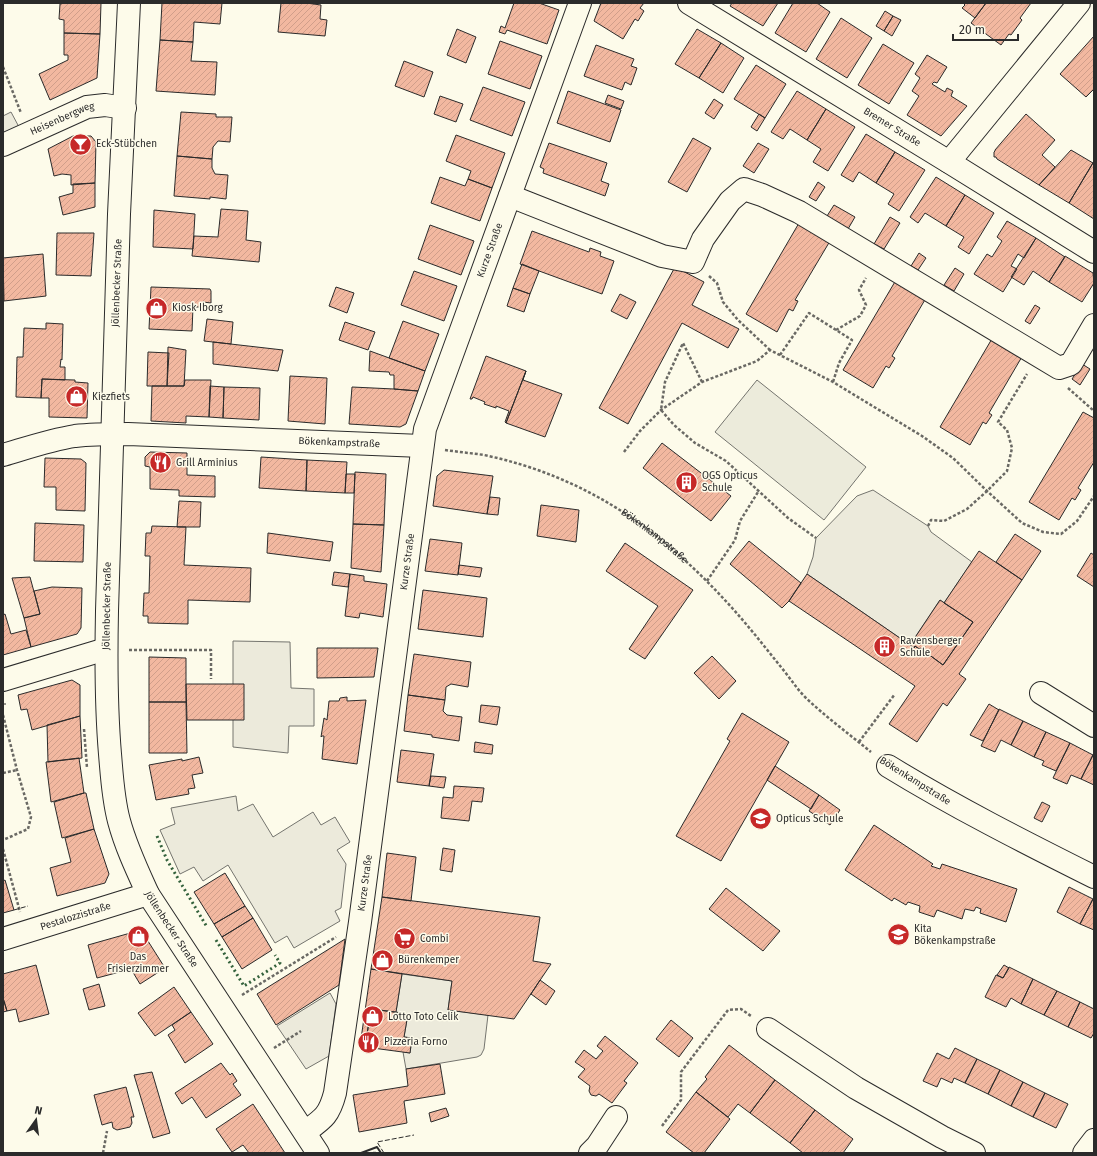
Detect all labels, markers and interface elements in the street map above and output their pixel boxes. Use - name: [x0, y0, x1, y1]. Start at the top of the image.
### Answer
- scale bar: [953, 16, 1018, 42]
- text: 20 m: [959, 23, 985, 37]
- street label: Heisenbergweg: [28, 100, 96, 138]
- street label: Bremer Straße: [861, 105, 923, 149]
- bar icon: Eck-Stübchen: [67, 131, 93, 157]
- place label: Eck-Stübchen: [96, 138, 157, 150]
- street label: Kurze Straße: [475, 221, 505, 279]
- street label: Jöllenbecker Straße: [109, 239, 125, 327]
- shop icon: Kiosk Iborg: [144, 295, 170, 321]
- place label: Kiosk Iborg: [172, 302, 223, 314]
- shop icon: Kiezfiets: [63, 384, 89, 410]
- place label: Kiezfiets: [92, 391, 130, 403]
- street label: Bökenkampstraße: [298, 435, 380, 450]
- restaurant icon: Grill Arminius: [147, 450, 173, 476]
- place label: Grill Arminius: [176, 457, 238, 469]
- building icon: OGS Opticus Schule: [674, 469, 700, 495]
- place label: OGS Opticus Schule: [702, 470, 758, 494]
- street label: Bökenkampstraße: [619, 506, 690, 566]
- street label: Kurze Straße: [398, 533, 417, 591]
- street label: Jöllenbecker Straße: [100, 562, 114, 650]
- building icon: Ravensberger Schule: [871, 634, 897, 660]
- place label: Ravensberger Schule: [900, 635, 962, 659]
- street label: Bökenkampstraße: [877, 754, 953, 808]
- school or university icon: Opticus Schule: [748, 806, 774, 832]
- place label: Opticus Schule: [776, 813, 843, 825]
- street label: Kurze Straße: [355, 854, 375, 912]
- street label: Jöllenbecker Straße: [142, 889, 200, 970]
- street label: Pestalozzistraße: [39, 900, 112, 933]
- school or university icon: Kita Bökenkampstraße: [886, 922, 912, 948]
- place label: Kita Bökenkampstraße: [914, 923, 996, 947]
- shop icon: Das Frisierzimmer: [125, 924, 151, 950]
- supermarket icon: Combi: [391, 926, 417, 952]
- place label: Combi: [420, 933, 449, 945]
- shop icon: Bürenkemper: [369, 947, 395, 973]
- place label: Das Frisierzimmer: [107, 951, 169, 975]
- place label: Bürenkemper: [398, 954, 459, 966]
- shop icon: Lotto Toto Celik: [359, 1004, 385, 1030]
- place label: Lotto Toto Celik: [388, 1011, 459, 1023]
- restaurant icon: Pizzeria Forno: [356, 1029, 382, 1055]
- place label: Pizzeria Forno: [384, 1036, 448, 1048]
- north arrow: [16, 1100, 56, 1140]
- text: N: [33, 1104, 43, 1118]

